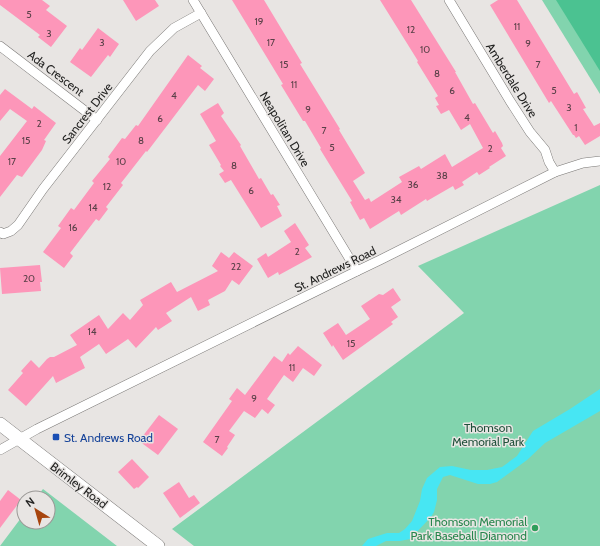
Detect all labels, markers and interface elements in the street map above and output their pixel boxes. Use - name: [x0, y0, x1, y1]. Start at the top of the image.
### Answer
- house number: 5: [26, 8, 32, 21]
- house number: 19: [255, 15, 264, 28]
- house number: 11: [514, 20, 520, 33]
- house number: 12: [407, 23, 415, 36]
- house number: 3: [46, 27, 52, 40]
- house number: 3: [99, 36, 105, 49]
- house number: 17: [267, 36, 275, 49]
- house number: 9: [525, 37, 531, 50]
- street label: Amberdale Drive: [483, 40, 541, 120]
- house number: 10: [420, 43, 430, 56]
- street label: Ada Crescent: [25, 47, 87, 99]
- house number: 15: [280, 58, 288, 71]
- house number: 7: [535, 58, 541, 71]
- house number: 8: [434, 67, 440, 80]
- house number: 11: [291, 78, 297, 91]
- street label: Sancrest Drive: [59, 79, 115, 147]
- house number: 6: [449, 84, 455, 97]
- house number: 5: [551, 84, 557, 97]
- house number: 4: [171, 89, 177, 102]
- street label: Neapolitan Drive: [257, 89, 313, 169]
- house number: 3: [566, 101, 572, 114]
- house number: 9: [305, 103, 311, 116]
- house number: 4: [464, 111, 470, 124]
- house number: 6: [157, 112, 163, 125]
- house number: 2: [36, 117, 42, 130]
- house number: 1: [574, 121, 578, 134]
- house number: 7: [321, 124, 327, 137]
- house number: 15: [22, 134, 30, 147]
- house number: 8: [138, 134, 144, 147]
- house number: 5: [329, 141, 335, 154]
- house number: 2: [487, 142, 493, 155]
- house number: 17: [8, 155, 16, 168]
- house number: 10: [116, 155, 126, 168]
- house number: 8: [231, 159, 237, 172]
- house number: 38: [436, 169, 448, 182]
- house number: 36: [407, 178, 419, 191]
- house number: 12: [103, 180, 111, 193]
- house number: 6: [248, 184, 254, 197]
- house number: 34: [390, 193, 402, 206]
- house number: 14: [88, 201, 98, 214]
- house number: 16: [69, 221, 78, 234]
- street label: St. Andrews Road: [292, 243, 378, 295]
- house number: 2: [294, 245, 300, 258]
- house number: 22: [231, 260, 241, 273]
- house number: 20: [23, 272, 35, 285]
- house number: 14: [87, 325, 97, 338]
- house number: 15: [347, 337, 355, 350]
- house number: 11: [289, 361, 295, 374]
- house number: 9: [251, 392, 257, 405]
- park label: Thomson Memorial Park: [452, 420, 525, 449]
- place label: St. Andrews Road: [64, 430, 153, 445]
- marker: St. Andrews Road: [51, 432, 61, 442]
- house number: 7: [214, 433, 220, 446]
- street label: Brimley Road: [47, 459, 111, 511]
- north arrow: [16, 490, 56, 530]
- text: N: [23, 494, 37, 510]
- place label: Thomson Memorial Park Baseball Diamond: [410, 514, 527, 543]
- marker: Thomson Memorial Park Baseball Diamond: [530, 523, 540, 533]

